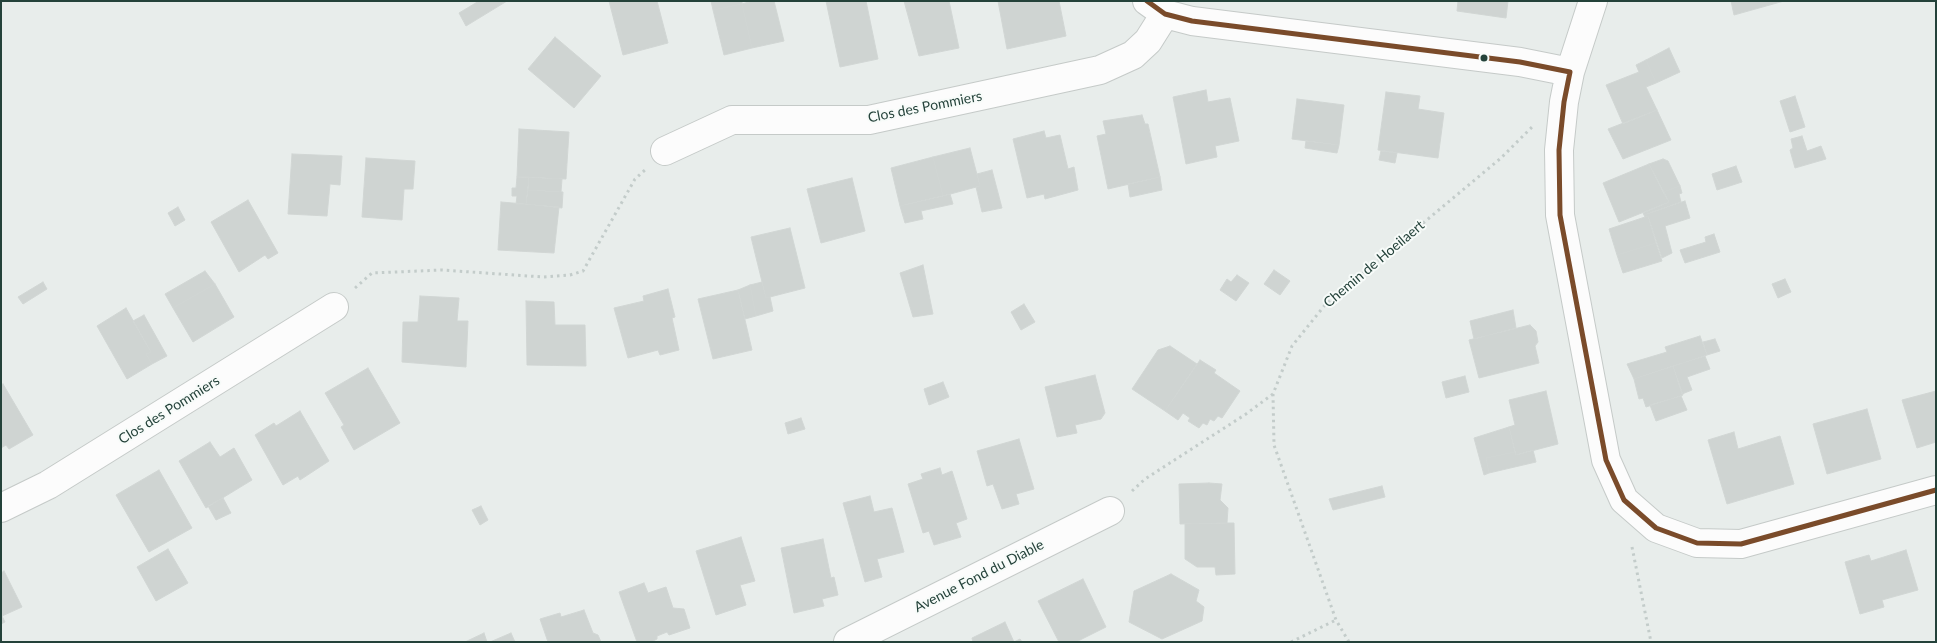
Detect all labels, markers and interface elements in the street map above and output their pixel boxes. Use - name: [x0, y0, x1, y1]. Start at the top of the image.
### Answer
- unlabelled marker: [1479, 53, 1489, 63]
- street label: Clos des Pommiers: [866, 88, 984, 126]
- street label: Chemin de Hoeilaert: [1320, 217, 1428, 311]
- street label: Clos des Pommiers: [115, 372, 223, 448]
- street label: Avenue Fond du Diable: [911, 536, 1047, 616]

